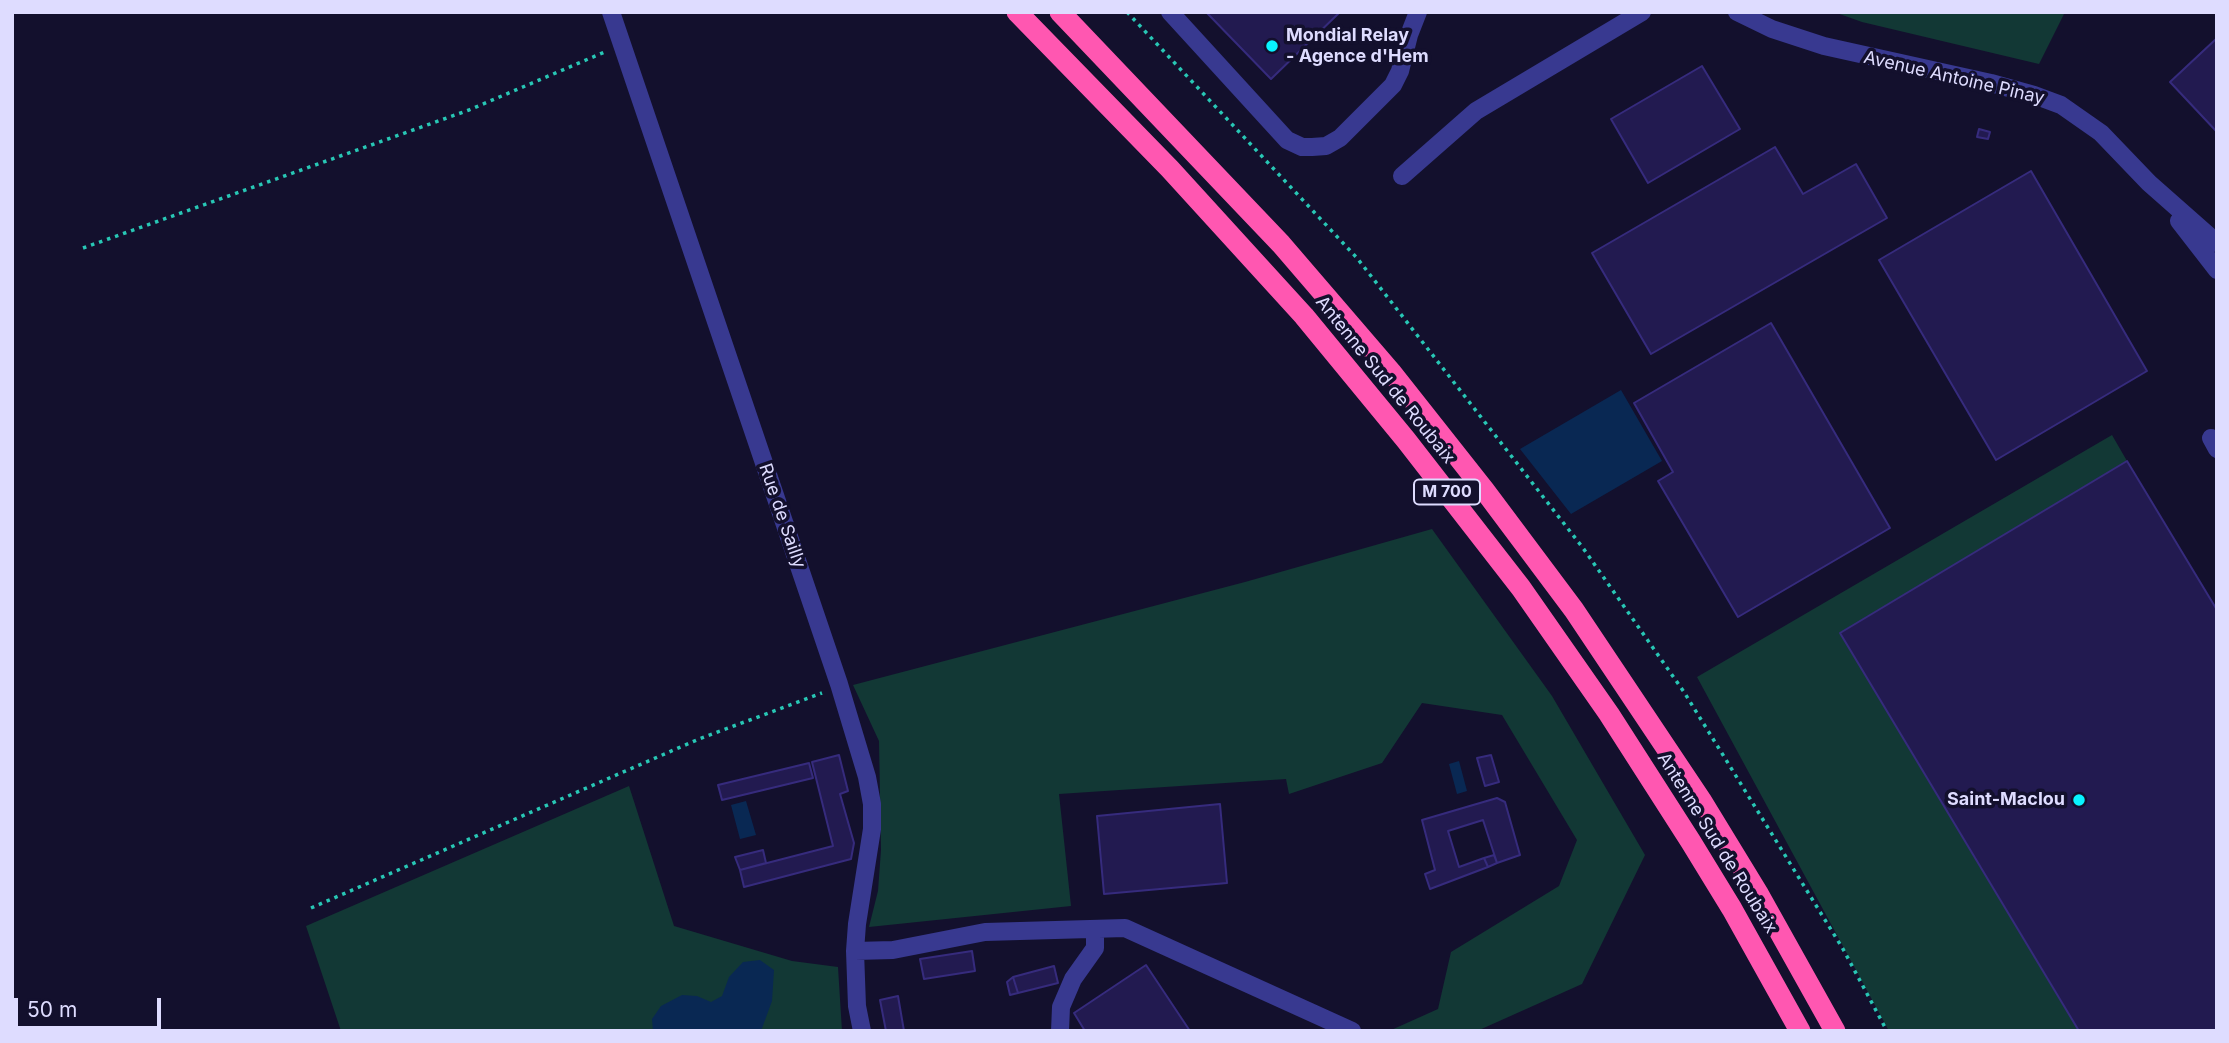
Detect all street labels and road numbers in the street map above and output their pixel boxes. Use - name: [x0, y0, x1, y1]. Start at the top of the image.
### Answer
- street label: Avenue Antoine Pinay: [1862, 47, 2046, 109]
- street label: Antenne Sud de Roubaix: [1311, 292, 1459, 468]
- street label: Rue de Sailly: [754, 461, 810, 571]
- road number: M 700: [1414, 480, 1480, 505]
- street label: Antenne Sud de Roubaix: [1652, 749, 1782, 937]

